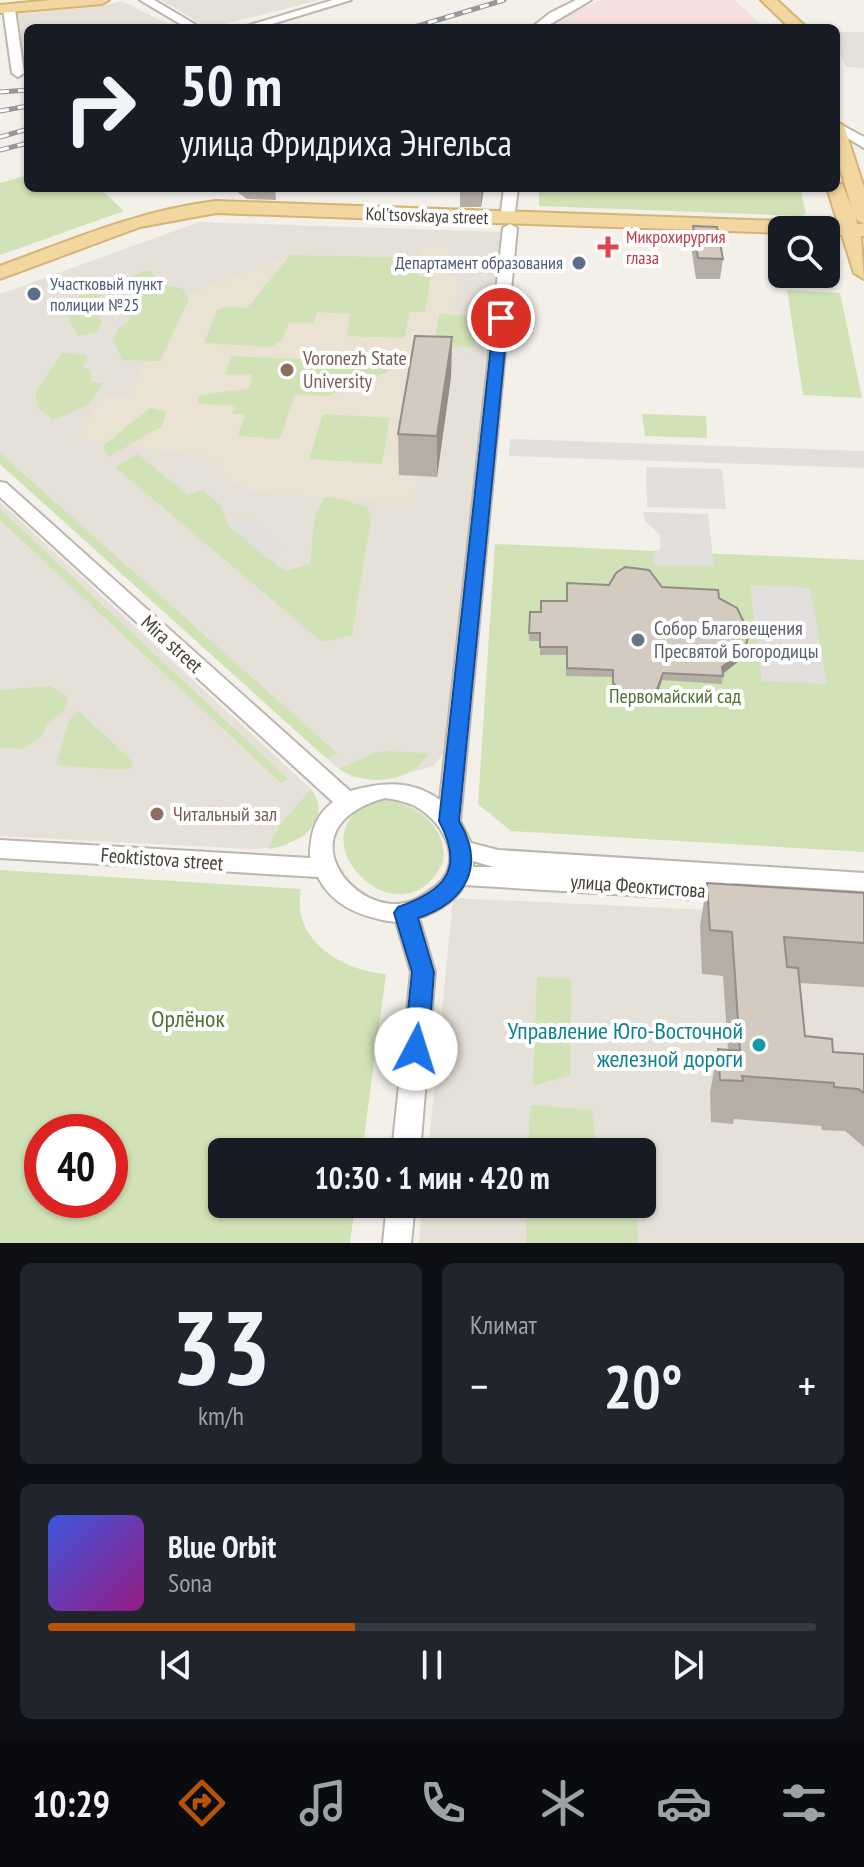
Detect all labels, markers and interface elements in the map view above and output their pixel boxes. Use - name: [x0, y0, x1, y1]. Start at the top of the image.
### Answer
- text: 50 m: [180, 49, 282, 121]
- icon: right: [48, 56, 152, 160]
- text: улица Фридриха Энгельса: [180, 119, 512, 166]
- street label: Kol'tsovskaya street: [365, 202, 489, 229]
- map controls: [768, 216, 840, 288]
- button: search: [768, 216, 840, 288]
- place label: Микрохирургия глаза: [626, 225, 725, 269]
- marker: Микрохирургия глаза: [597, 236, 619, 258]
- place label: Департамент образования: [395, 251, 563, 274]
- marker: Департамент образования: [570, 254, 588, 272]
- place label: Участковый пункт полиции №25: [50, 272, 163, 316]
- pin: [467, 284, 535, 352]
- marker: Участковый пункт полиции №25: [25, 285, 43, 303]
- icon: arrive: [479, 296, 523, 340]
- place label: Voronezh State University: [302, 345, 407, 394]
- marker: Voronezh State University: [278, 361, 296, 379]
- street label: Mira street: [136, 609, 209, 679]
- place label: Собор Благовещения Пресвятой Богородицы: [654, 615, 818, 664]
- marker: Собор Благовещения Пресвятой Богородицы: [629, 631, 647, 649]
- park label: Первомайский сад: [609, 683, 741, 709]
- place label: Читальный зал: [173, 801, 277, 827]
- marker: Читальный зал: [148, 805, 166, 823]
- street label: Feoktistova street: [100, 842, 225, 876]
- street label: улица Феоктистова: [570, 868, 706, 904]
- park label: Орлёнок: [151, 1003, 225, 1034]
- position arrow: [374, 1007, 458, 1091]
- place label: Управление Юго-Восточной железной дороги: [508, 1015, 743, 1074]
- marker: Управление Юго-Восточной железной дороги: [750, 1036, 768, 1054]
- speed limit sign: 40: [24, 1114, 128, 1218]
- text: 10:30 · 1 мин · 420 m: [314, 1158, 550, 1197]
- text: 33: [171, 1279, 271, 1414]
- text: Климат: [470, 1308, 537, 1341]
- text: 20°: [603, 1347, 683, 1425]
- text: −: [470, 1357, 488, 1414]
- text: +: [798, 1357, 816, 1414]
- text: km/h: [198, 1399, 244, 1432]
- text: Blue Orbit: [168, 1527, 276, 1566]
- text: Sona: [168, 1566, 212, 1599]
- icon: previous: [154, 1643, 198, 1687]
- icon: pause: [410, 1643, 454, 1687]
- icon: next: [666, 1643, 710, 1687]
- icon: directions: [174, 1775, 230, 1831]
- icon: music: [295, 1775, 351, 1831]
- icon: phone: [415, 1775, 471, 1831]
- icon: climate: [535, 1775, 591, 1831]
- icon: car: [656, 1775, 712, 1831]
- icon: filters: [776, 1775, 832, 1831]
- text: 10:29: [32, 1780, 110, 1827]

